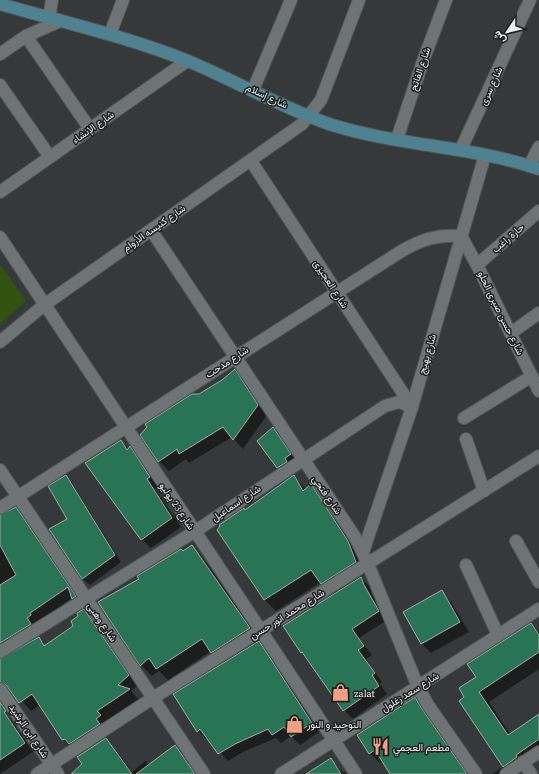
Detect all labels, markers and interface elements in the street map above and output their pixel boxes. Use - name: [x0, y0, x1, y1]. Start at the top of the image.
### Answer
- north arrow: [487, 12, 527, 52]
- text: ش: [489, 28, 509, 47]
- street label: شارع الفاتح: [406, 45, 434, 92]
- street label: شارع سرى: [476, 64, 506, 107]
- street label: شارع إسلام: [244, 81, 290, 111]
- street label: شارع الإنشاء: [69, 108, 117, 146]
- street label: شارع كنيسه الأروام: [120, 201, 188, 254]
- street label: حارة راغب: [489, 220, 527, 256]
- street label: شارع العجيزى: [311, 257, 352, 311]
- street label: شارع حسن صبرى الحلو: [475, 269, 527, 357]
- street label: شارع بهيج: [415, 332, 439, 376]
- street label: شارع مدحت: [203, 343, 251, 381]
- street label: شارع فتحي: [308, 473, 345, 518]
- street label: شارع 23 يوليو: [156, 480, 198, 532]
- street label: شارع اسماعيل: [209, 482, 263, 524]
- street label: شارع محمد انور حسن: [247, 586, 327, 642]
- street label: شارع وهبى: [84, 600, 120, 644]
- street label: شارع سعد زغلول: [379, 669, 441, 715]
- shop icon: zalat: [331, 683, 351, 703]
- place label: zalat: [354, 687, 376, 700]
- street label: شارع ابن الرشيد: [6, 702, 52, 761]
- shop icon: التوحيد و النور: [284, 714, 304, 734]
- place label: التوحيد و النور: [306, 718, 361, 731]
- restaurant icon: مطعم العجمي: [370, 737, 390, 757]
- place label: مطعم العجمي: [393, 741, 450, 756]

